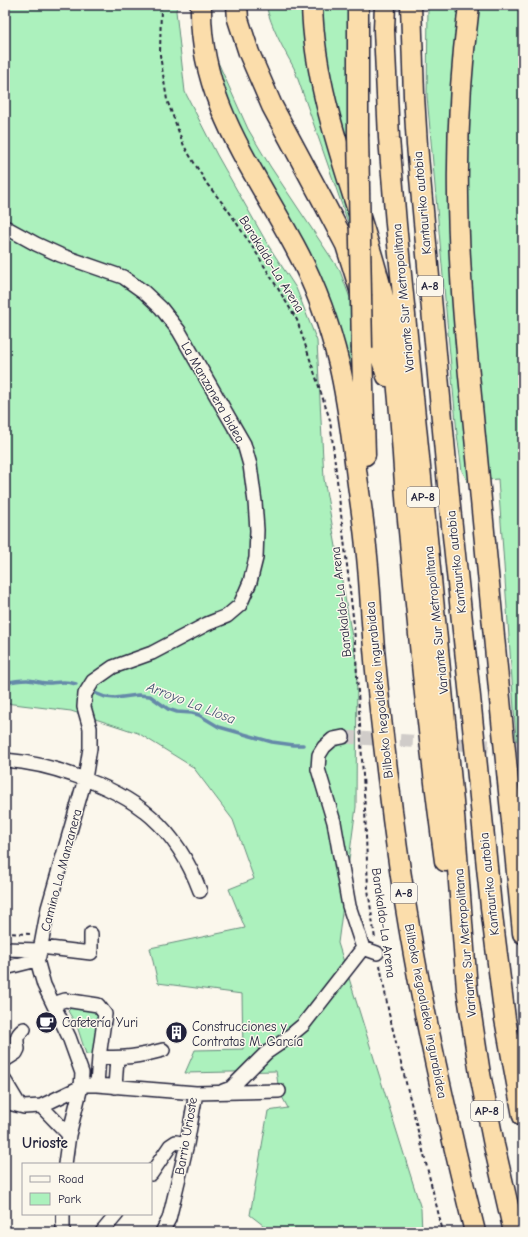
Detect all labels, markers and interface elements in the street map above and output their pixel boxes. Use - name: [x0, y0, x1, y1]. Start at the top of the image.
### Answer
- street label: Kantauriko autobia: [410, 151, 434, 255]
- street label: Barakaldo-La Arena: [236, 213, 308, 315]
- street label: Variante Sur Metropolitana: [389, 223, 417, 373]
- road number: A-8: [417, 276, 443, 296]
- street label: La Manzanera bidea: [178, 339, 248, 445]
- road number: AP-8: [407, 487, 439, 507]
- street label: Kantauriko autobia: [443, 510, 469, 614]
- street label: Variante Sur Metropolitana: [421, 545, 451, 695]
- street label: Barakaldo-La Arena: [328, 546, 354, 658]
- street label: Bilboko hegoaldeko ingurabidea: [362, 601, 396, 779]
- water label: Arroyo La Llosa: [143, 678, 238, 728]
- street label: Camino La Manzanera: [37, 807, 85, 933]
- street label: Kantauriko autobia: [476, 832, 502, 936]
- street label: Barakaldo-La Arena: [369, 867, 399, 979]
- street label: Variante Sur Metropolitana: [451, 868, 479, 1018]
- road number: A-8: [391, 883, 417, 903]
- street label: Bilboko hegoaldeko ingurabidea: [402, 922, 450, 1100]
- cafe icon: Cafetería Yuri: [34, 1009, 60, 1035]
- place label: Cafetería Yuri: [62, 1015, 138, 1030]
- place label: Construcciones y Contratas M. García: [192, 1019, 303, 1049]
- building icon: Construcciones y Contratas M. García: [163, 1020, 189, 1046]
- street label: Barrio Urioste: [172, 1096, 200, 1176]
- road number: AP-8: [471, 1101, 503, 1121]
- district label: Urioste: [22, 1134, 68, 1152]
- legend: [22, 1163, 152, 1215]
- text: Road: [58, 1172, 84, 1186]
- text: Park: [58, 1192, 81, 1206]

